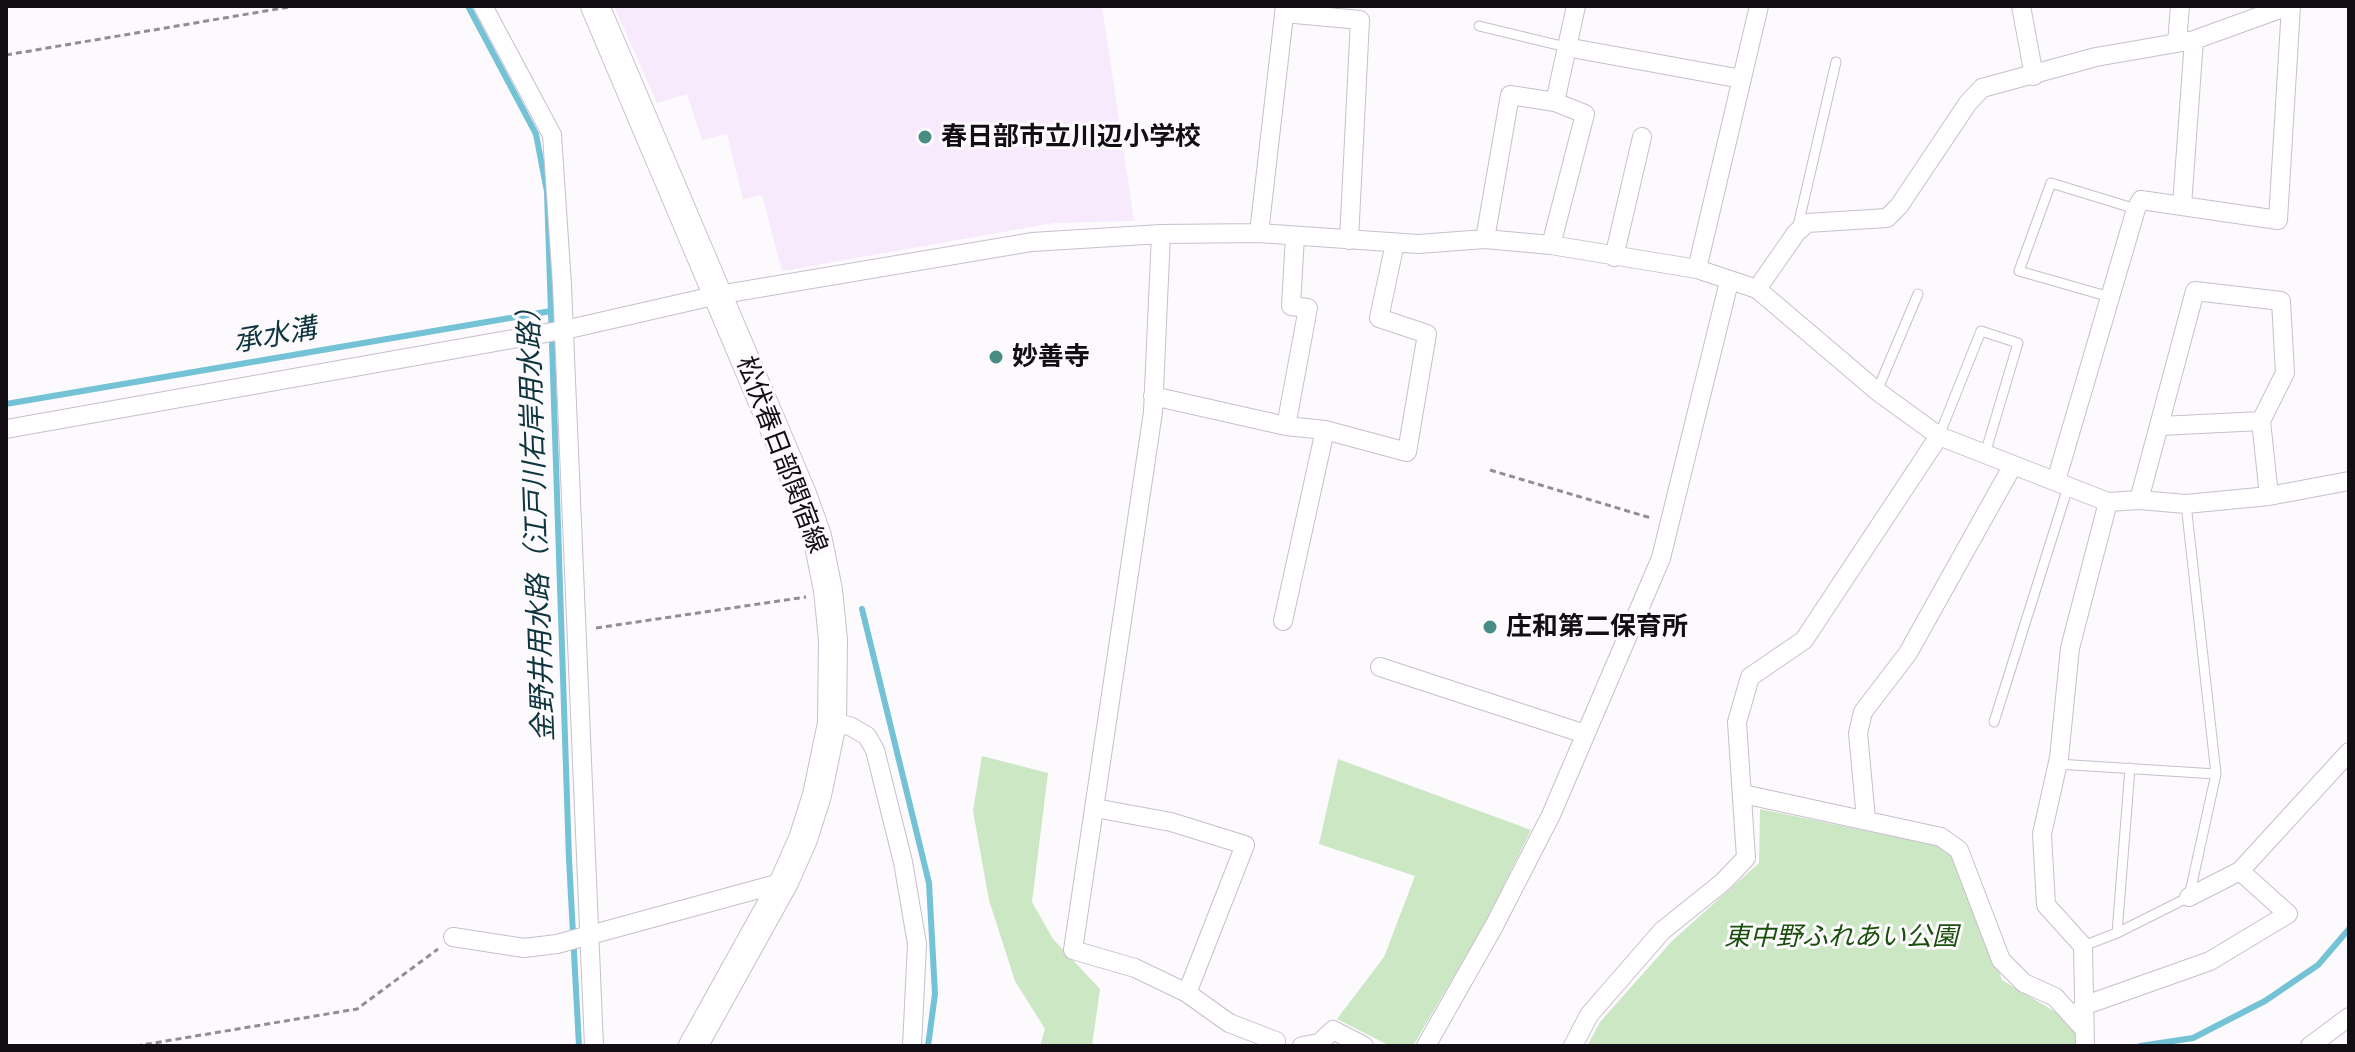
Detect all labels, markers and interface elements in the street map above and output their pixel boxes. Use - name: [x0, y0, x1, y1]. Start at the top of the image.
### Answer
- place label: 春日部市立川辺小学校: [941, 121, 1201, 153]
- marker: 春日部市立川辺小学校: [916, 128, 934, 146]
- water label: 金野井用水路（江戸川右岸用水路）: [512, 294, 562, 742]
- water label: 承水溝: [231, 312, 319, 360]
- place label: 妙善寺: [1012, 341, 1090, 373]
- marker: 妙善寺: [987, 348, 1005, 366]
- street label: 松伏春日部関宿線: [729, 352, 833, 558]
- place label: 庄和第二保育所: [1506, 611, 1688, 643]
- marker: 庄和第二保育所: [1481, 618, 1499, 636]
- park label: 東中野ふれあい公園: [1724, 921, 1958, 953]

